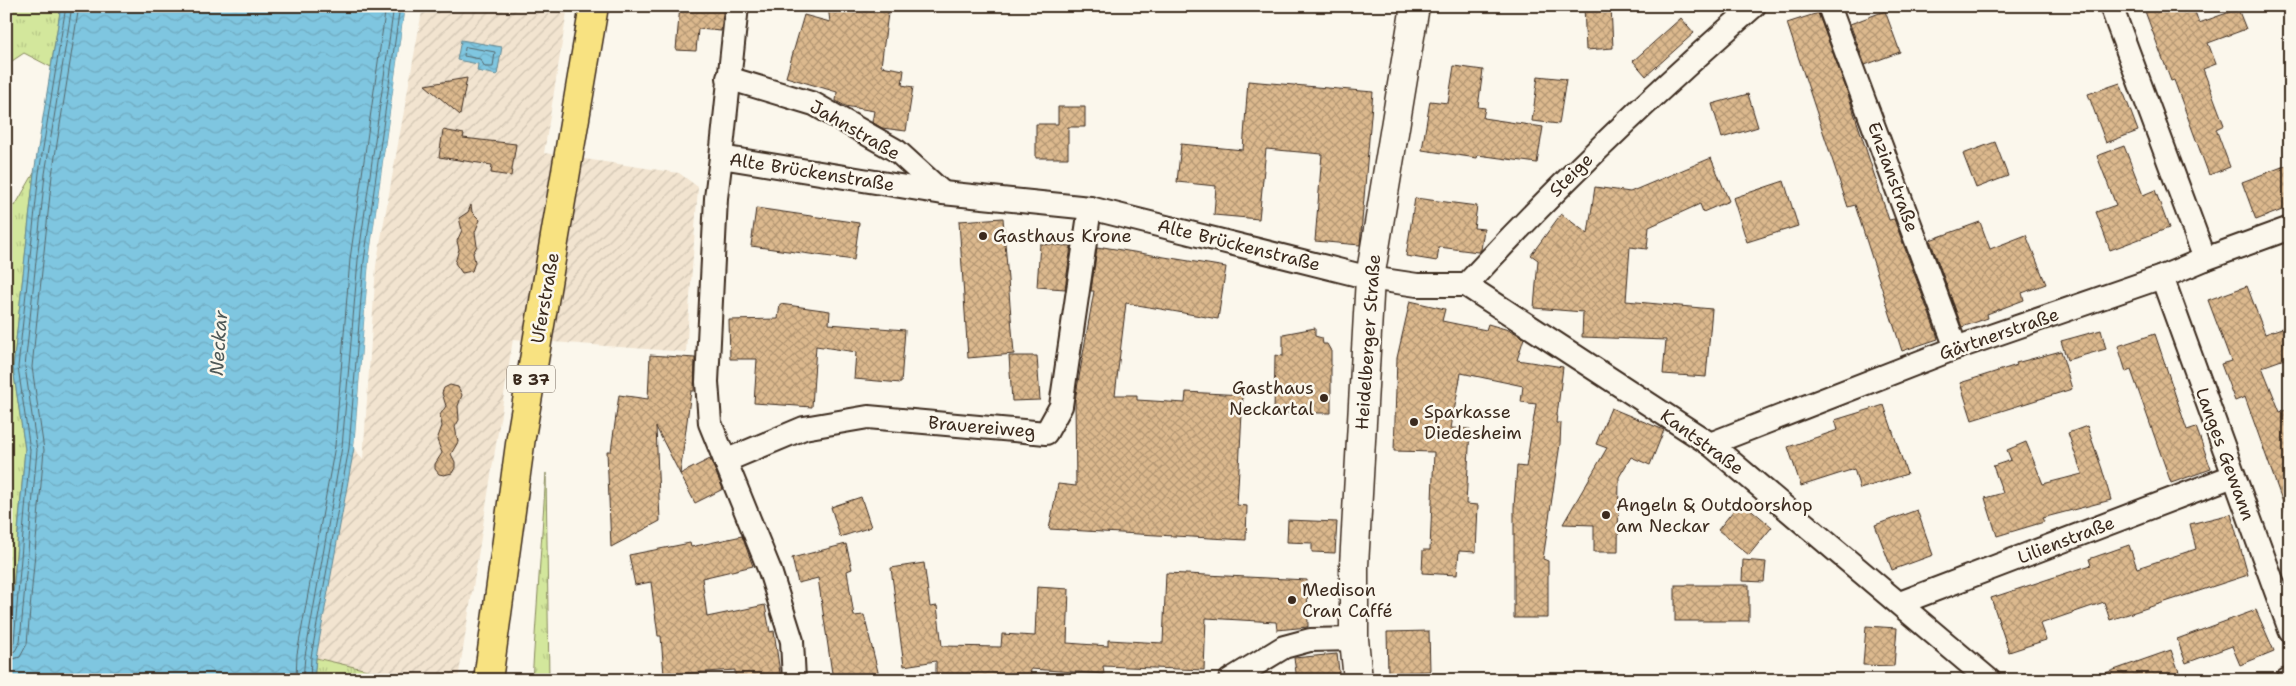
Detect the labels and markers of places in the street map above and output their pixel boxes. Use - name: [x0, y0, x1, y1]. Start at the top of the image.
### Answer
- place label: Gasthaus Krone: [993, 224, 1132, 248]
- marker: Gasthaus Krone: [977, 230, 989, 242]
- place label: Gasthaus Neckartal: [1229, 376, 1315, 421]
- marker: Gasthaus Neckartal: [1318, 392, 1330, 404]
- place label: Sparkasse Diedesheim: [1424, 400, 1522, 445]
- marker: Sparkasse Diedesheim: [1408, 416, 1420, 428]
- place label: Angeln & Outdoorshop am Neckar: [1616, 493, 1813, 538]
- marker: Angeln & Outdoorshop am Neckar: [1600, 509, 1612, 521]
- place label: Medison Cran Caffé: [1302, 578, 1393, 623]
- marker: Medison Cran Caffé: [1286, 594, 1298, 606]

